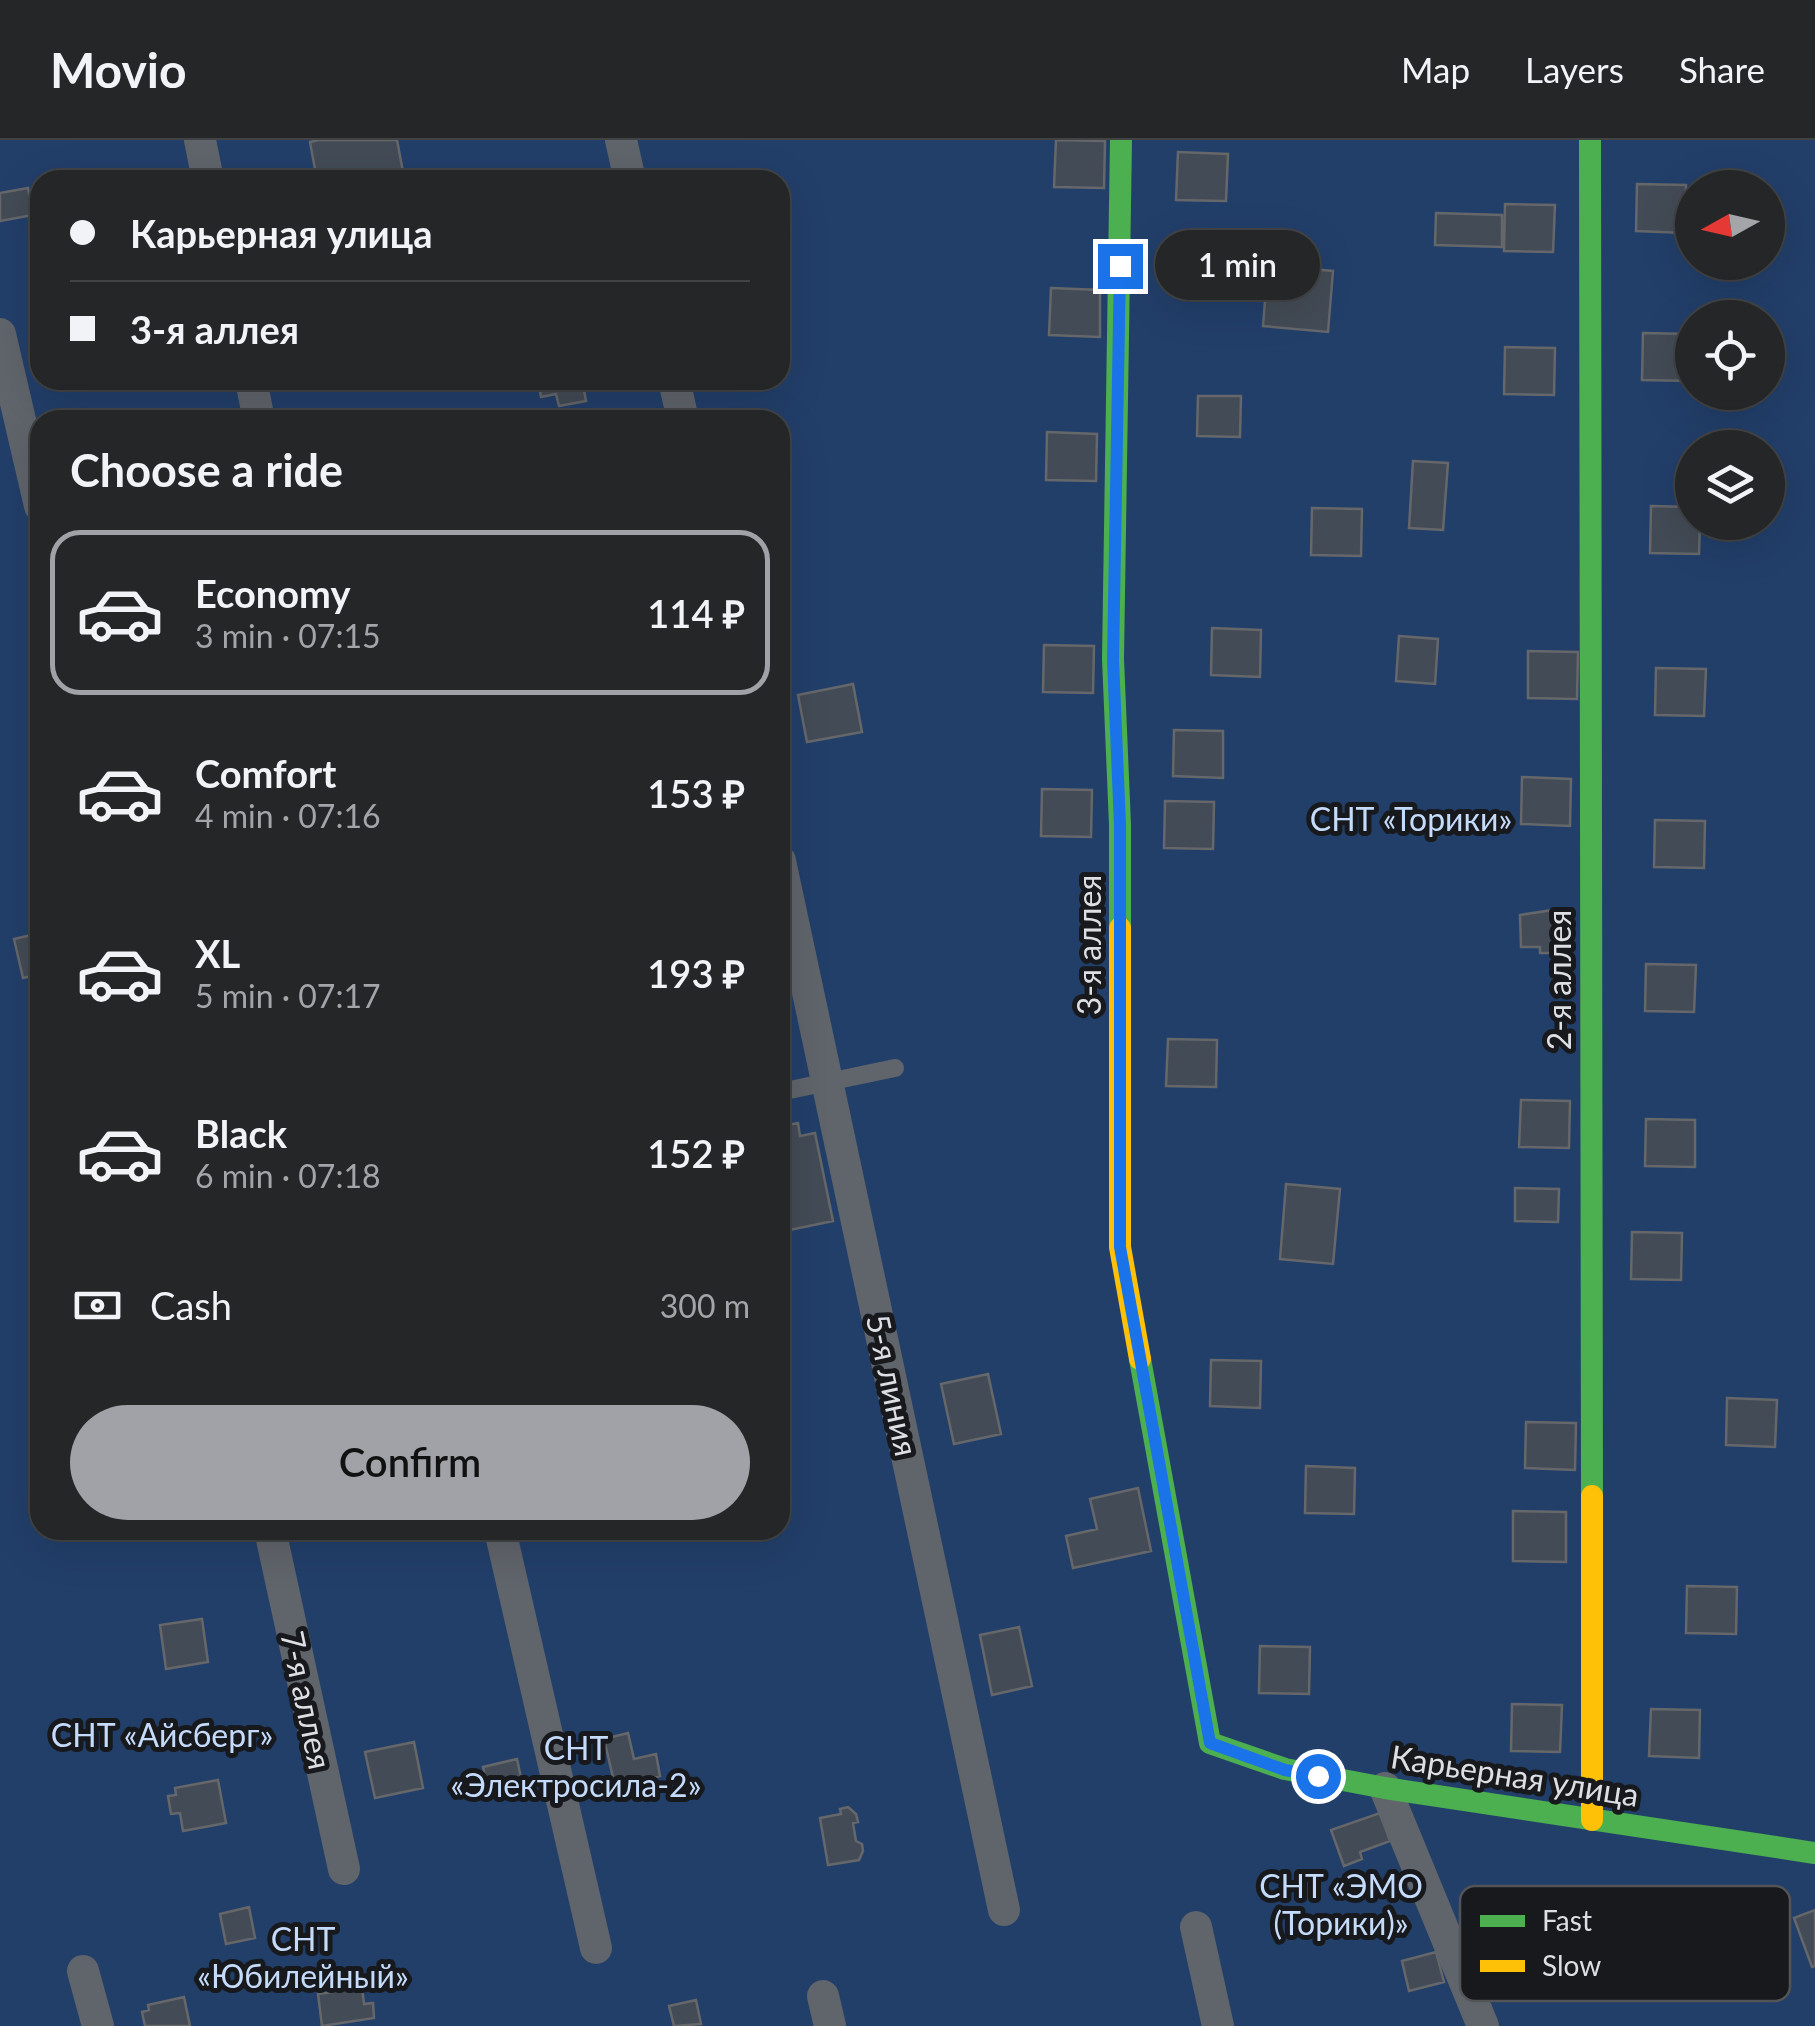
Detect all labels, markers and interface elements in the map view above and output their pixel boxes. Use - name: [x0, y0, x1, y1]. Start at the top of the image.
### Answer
- text: Movio: [50, 41, 187, 98]
- text: Map: [1401, 48, 1470, 90]
- text: Layers: [1525, 48, 1624, 90]
- text: Share: [1679, 48, 1765, 90]
- north arrow: [1675, 170, 1785, 280]
- map controls: [1675, 170, 1785, 540]
- text: Карьерная улица: [130, 210, 433, 256]
- callout: 1 min: [1155, 231, 1320, 301]
- route end: [1098, 244, 1143, 289]
- text: 1 min: [1198, 245, 1277, 284]
- button: locate: [1675, 300, 1785, 410]
- text: 3-я аллея: [130, 306, 299, 352]
- button: layers: [1675, 430, 1785, 540]
- text: Choose a ride: [70, 443, 343, 497]
- icon: car: [75, 568, 165, 658]
- text: Economy: [195, 570, 350, 616]
- text: 114 ₽: [647, 590, 745, 636]
- text: 3 min · 07:15: [195, 616, 381, 655]
- icon: car: [75, 748, 165, 838]
- text: Comfort: [195, 750, 336, 796]
- text: 153 ₽: [647, 770, 745, 816]
- text: 4 min · 07:16: [195, 796, 381, 835]
- park label: СНТ «Торики»: [1310, 799, 1512, 838]
- street label: 3-я аллея: [1069, 875, 1108, 1015]
- street label: 2-я аллея: [1539, 910, 1578, 1050]
- icon: car: [75, 928, 165, 1018]
- text: XL: [195, 930, 240, 976]
- text: 193 ₽: [647, 950, 745, 996]
- text: 5 min · 07:17: [195, 976, 381, 1015]
- icon: car: [75, 1108, 165, 1198]
- text: Black: [195, 1110, 287, 1156]
- text: 152 ₽: [647, 1130, 745, 1176]
- text: 6 min · 07:18: [195, 1156, 381, 1195]
- icon: cash: [70, 1278, 125, 1333]
- text: Cash: [150, 1282, 232, 1328]
- text: 300 m: [660, 1286, 750, 1325]
- street label: 5-я линия: [859, 1311, 927, 1459]
- button: Confirm: [70, 1405, 750, 1520]
- street label: 7-я аллея: [273, 1627, 341, 1773]
- park label: СНТ «Айсберг»: [51, 1715, 273, 1754]
- park label: СНТ «Электросила-2»: [451, 1728, 701, 1804]
- street label: Карьерная улица: [1388, 1736, 1642, 1814]
- route start: [1296, 1754, 1341, 1799]
- park label: СНТ «ЭМО (Торики)»: [1259, 1866, 1423, 1942]
- legend: [1460, 1886, 1790, 2001]
- text: Fast: [1542, 1903, 1592, 1937]
- park label: СНТ «Юбилейный»: [197, 1919, 409, 1995]
- text: Slow: [1542, 1948, 1601, 1982]

